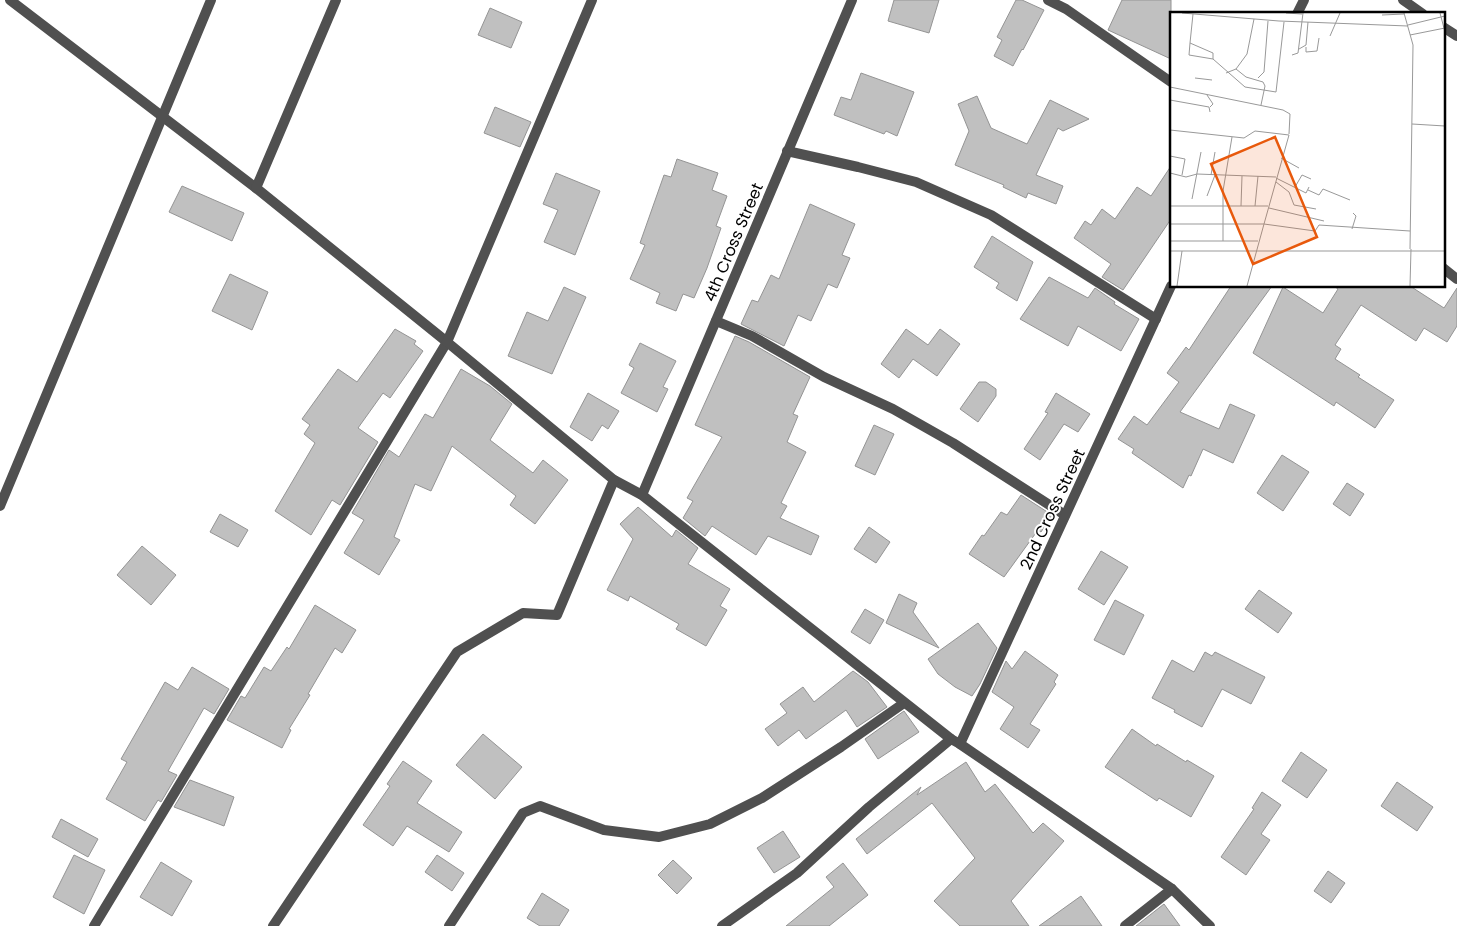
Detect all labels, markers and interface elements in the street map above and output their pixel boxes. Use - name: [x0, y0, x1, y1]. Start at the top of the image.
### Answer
- inset map: [1170, 12, 1444, 288]
- street label: 4th Cross Street: [698, 179, 769, 305]
- street label: 2nd Cross Street: [1014, 445, 1091, 573]

